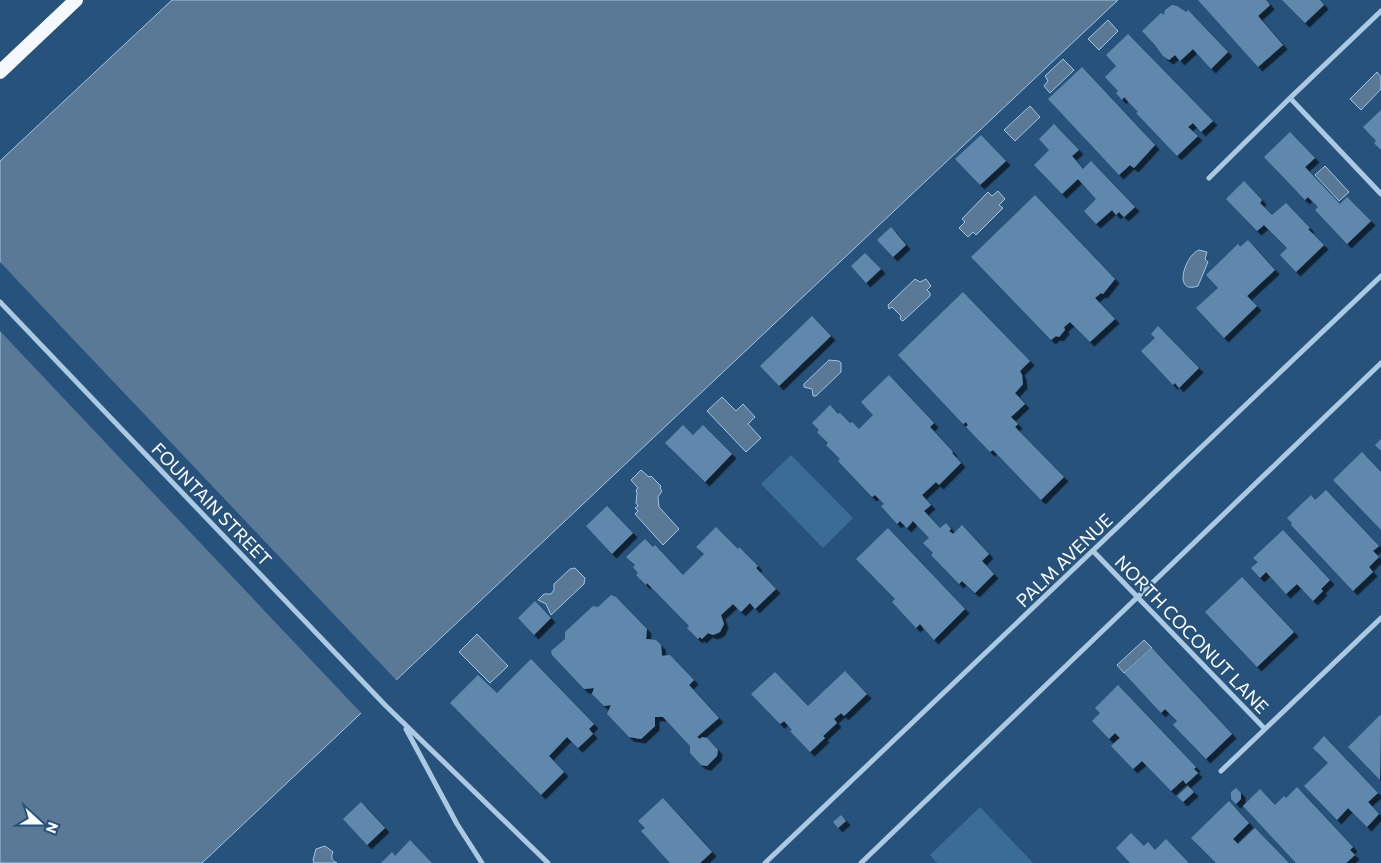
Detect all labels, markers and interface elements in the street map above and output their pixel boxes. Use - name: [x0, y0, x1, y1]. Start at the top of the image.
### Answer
- street label: FOUNTAIN STREET: [147, 438, 277, 570]
- street label: PALM AVENUE: [1011, 509, 1117, 611]
- street label: NORTH COCONUT LANE: [1111, 550, 1273, 718]
- north arrow: [15, 798, 65, 848]
- text: N: [43, 820, 62, 836]

